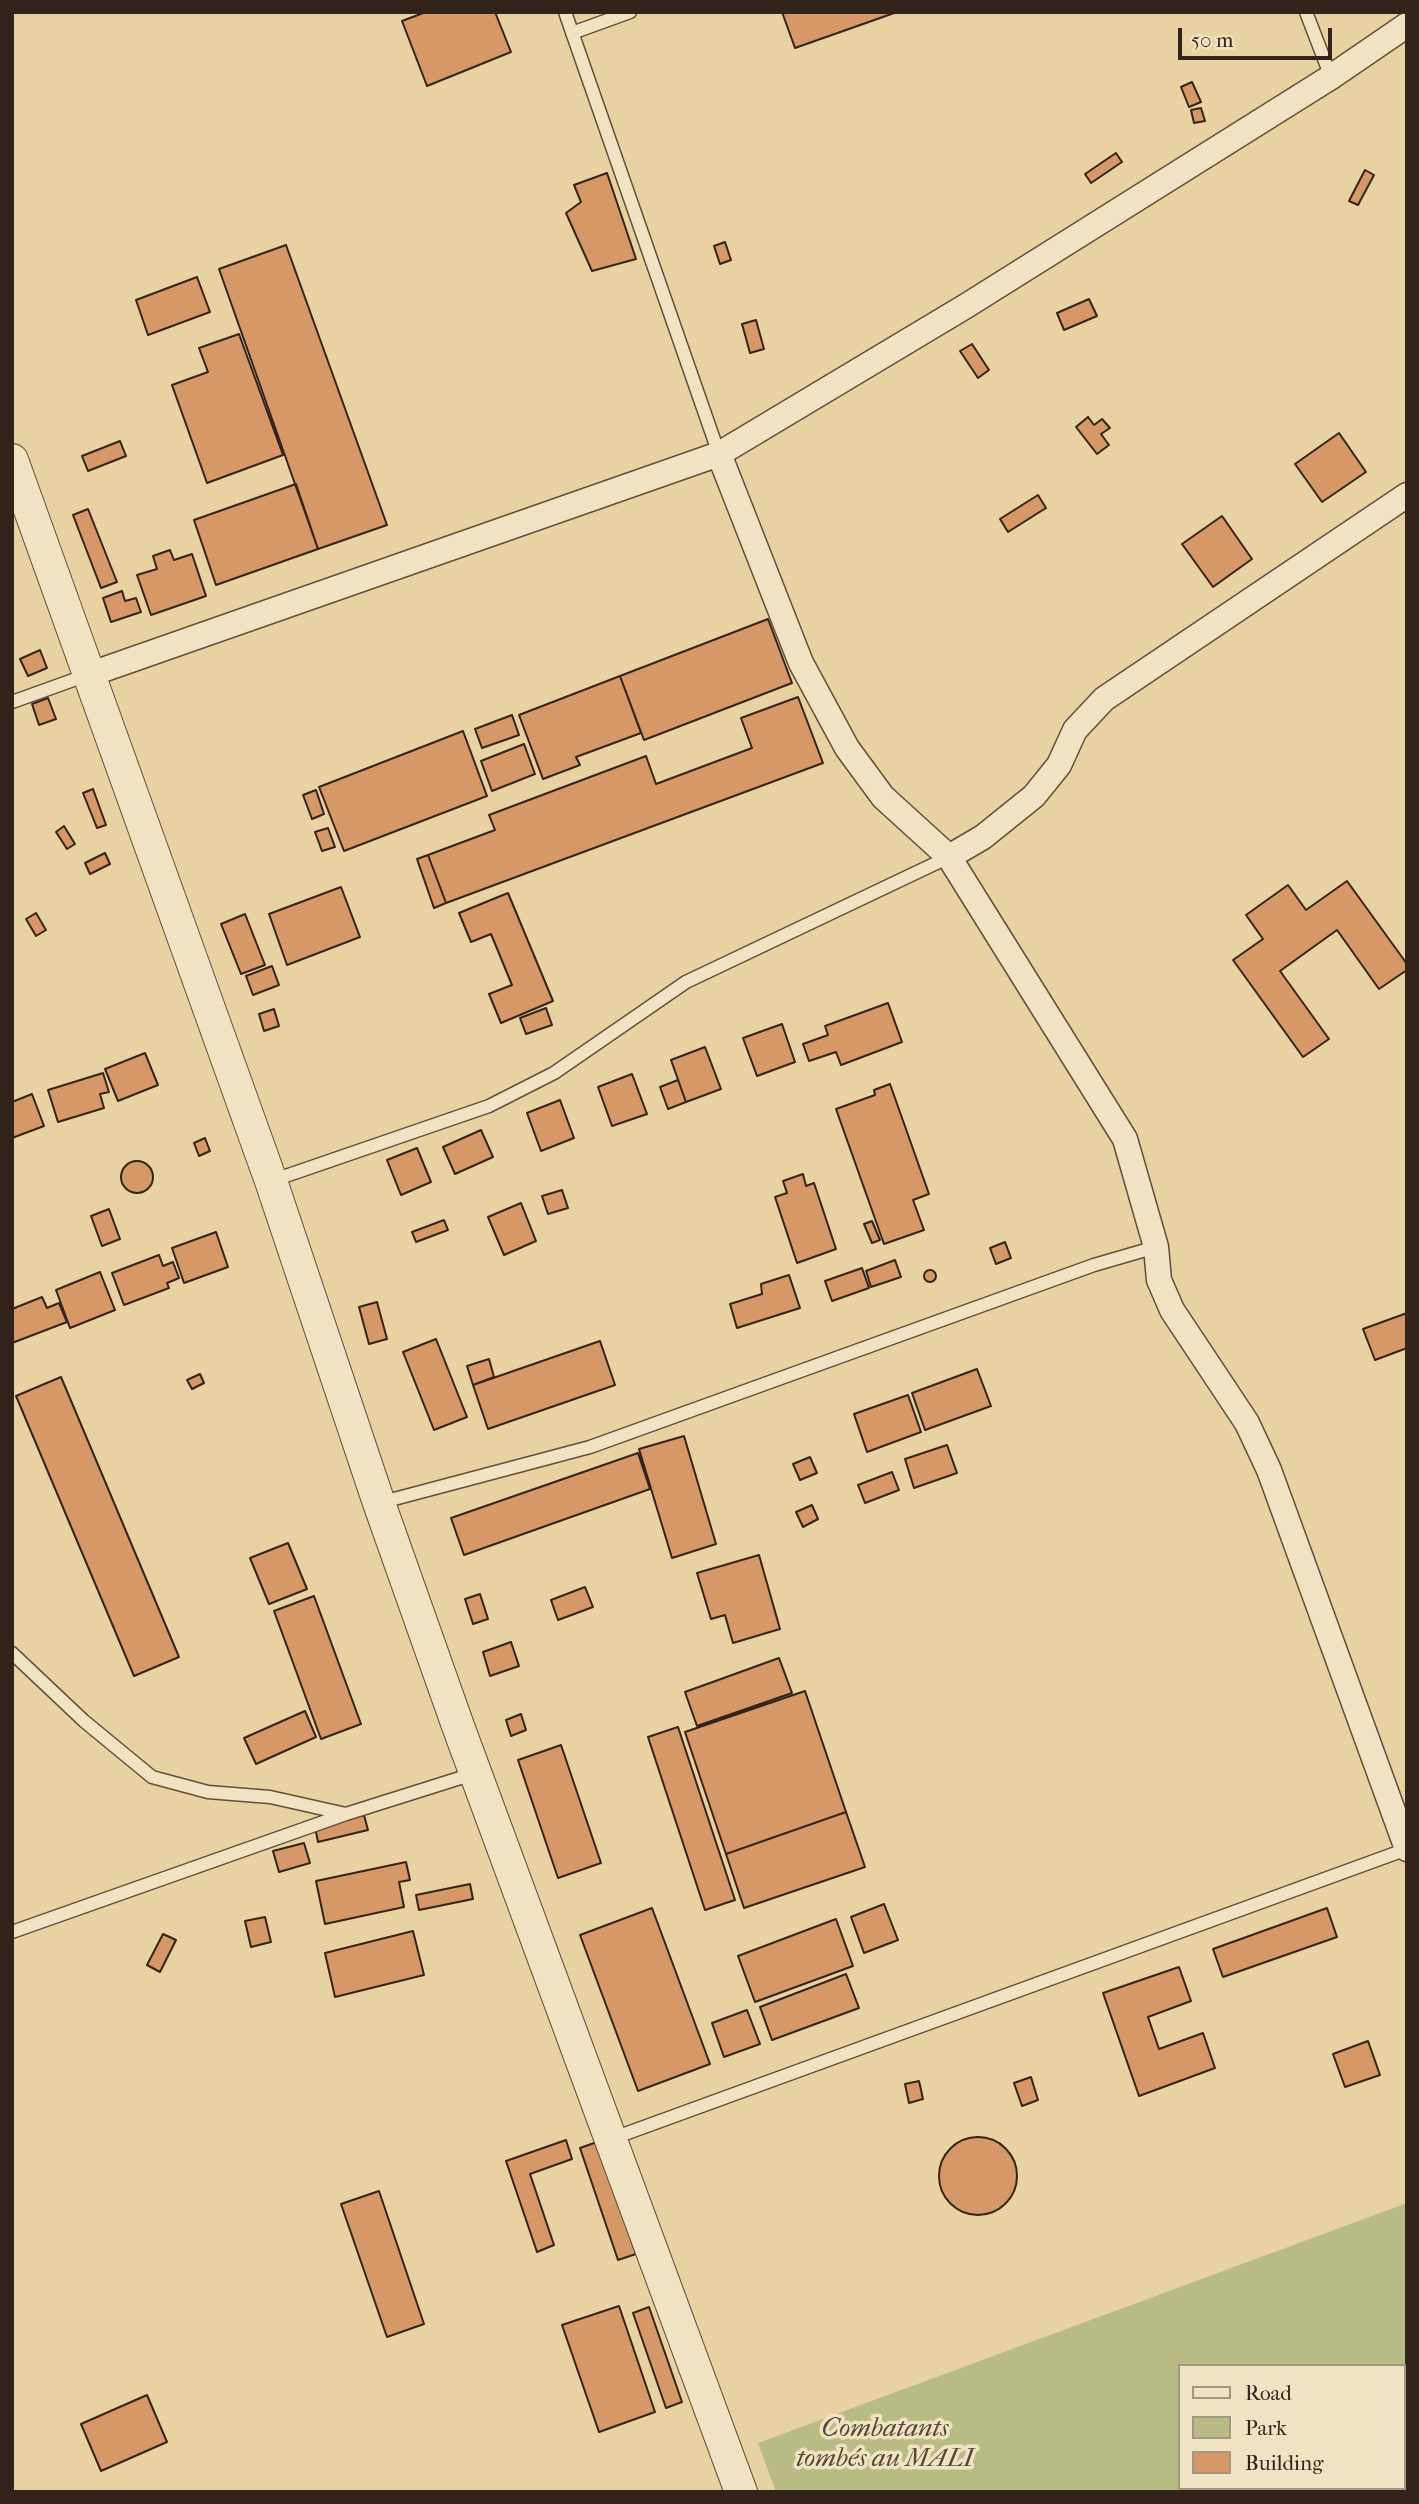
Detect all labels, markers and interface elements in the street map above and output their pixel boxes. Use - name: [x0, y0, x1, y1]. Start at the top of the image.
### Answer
- scale bar: [1181, 14, 1335, 58]
- text: 50 m: [1191, 28, 1234, 52]
- legend: [1178, 2364, 1405, 2490]
- text: Road: [1245, 2381, 1292, 2405]
- park label: Combatants tombés au MALI: [796, 2414, 974, 2476]
- text: Park: [1245, 2416, 1287, 2440]
- text: Building: [1245, 2451, 1323, 2475]

